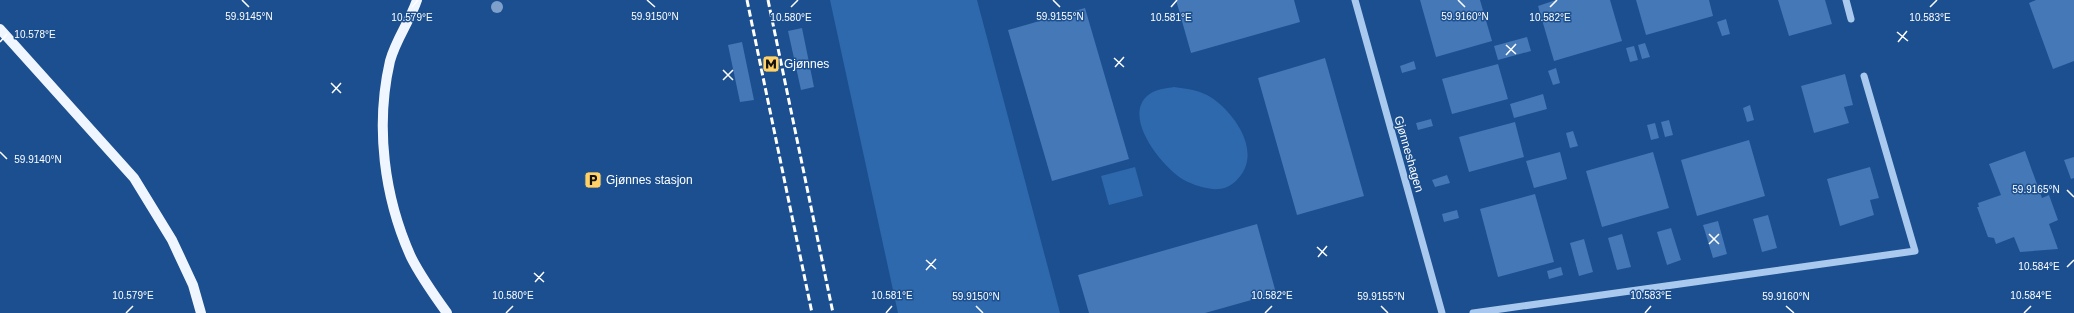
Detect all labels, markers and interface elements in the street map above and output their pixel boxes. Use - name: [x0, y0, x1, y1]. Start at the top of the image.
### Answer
- text: 59.9145°N: [225, 11, 273, 22]
- text: 59.9150°N: [631, 11, 679, 22]
- text: 59.9155°N: [1036, 11, 1084, 22]
- text: 59.9160°N: [1441, 11, 1489, 22]
- text: 10.579°E: [391, 12, 433, 23]
- text: 10.580°E: [770, 12, 812, 23]
- text: 10.581°E: [1150, 12, 1192, 23]
- text: 10.582°E: [1529, 12, 1571, 23]
- text: 10.583°E: [1909, 12, 1951, 23]
- text: 10.578°E: [14, 29, 56, 40]
- metro station icon: Gjønnes: [761, 54, 781, 74]
- place label: Gjønnes: [784, 57, 829, 71]
- street label: Gjønneshagen: [1391, 114, 1427, 194]
- text: 59.9140°N: [14, 154, 62, 165]
- parking icon: Gjønnes stasjon: [583, 170, 603, 190]
- place label: Gjønnes stasjon: [606, 173, 693, 187]
- text: 59.9165°N: [2012, 184, 2060, 195]
- text: 10.584°E: [2018, 261, 2060, 272]
- text: 10.579°E: [112, 290, 154, 301]
- text: 10.580°E: [492, 290, 534, 301]
- text: 10.581°E: [871, 290, 913, 301]
- text: 10.582°E: [1251, 290, 1293, 301]
- text: 10.583°E: [1630, 290, 1672, 301]
- text: 10.584°E: [2010, 290, 2052, 301]
- text: 59.9150°N: [952, 291, 1000, 302]
- text: 59.9155°N: [1357, 291, 1405, 302]
- text: 59.9160°N: [1762, 291, 1810, 302]

